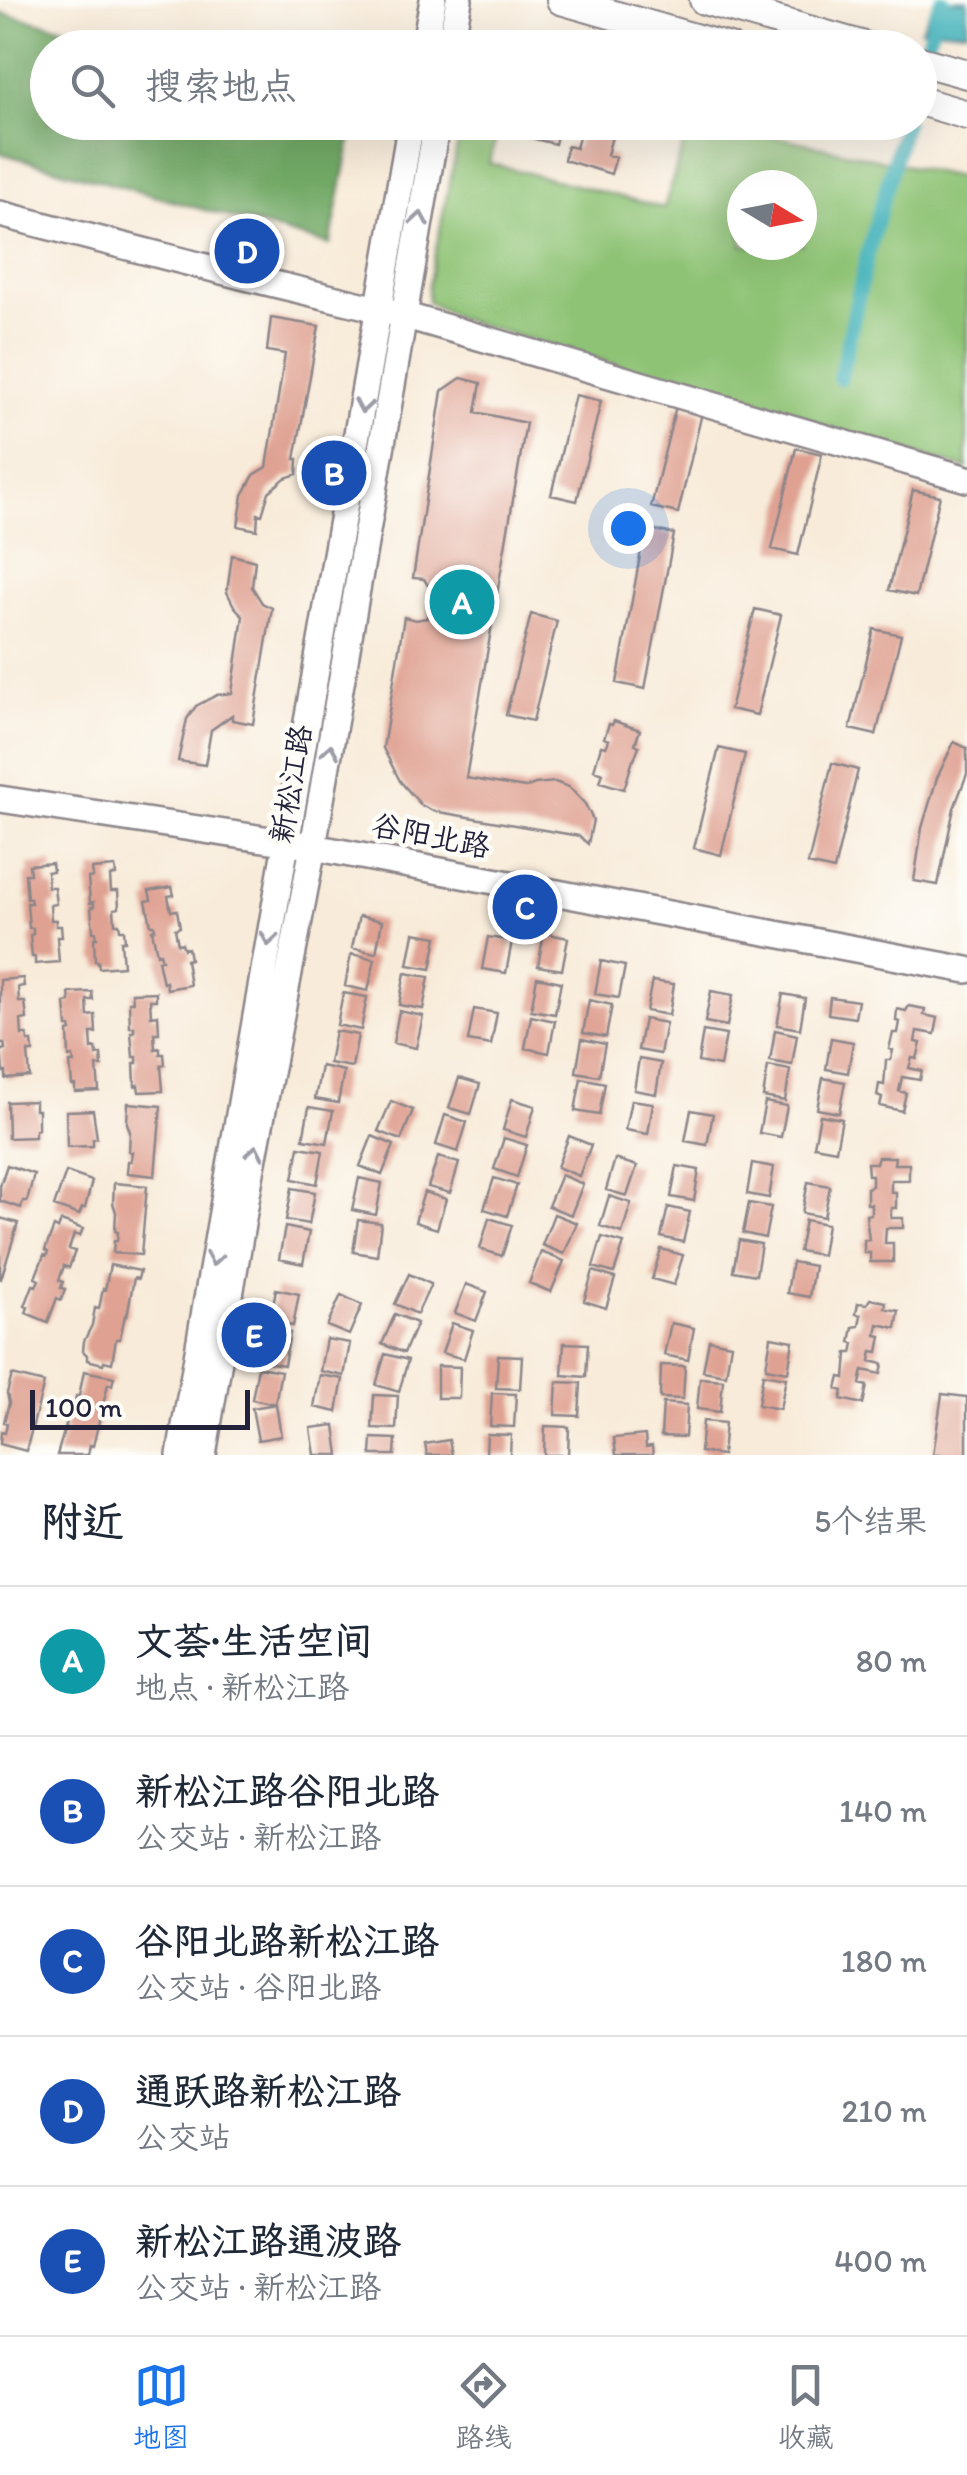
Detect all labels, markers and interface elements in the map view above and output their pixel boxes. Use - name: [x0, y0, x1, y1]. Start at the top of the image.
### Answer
- search box: [30, 30, 937, 140]
- icon: search: [65, 58, 120, 113]
- text: 搜索地点: [145, 63, 297, 109]
- north arrow: [727, 170, 817, 260]
- one-way arrow: [409, 211, 430, 227]
- pin: D: [214, 214, 280, 288]
- one-way arrow: [353, 398, 374, 414]
- pin: B: [302, 436, 366, 510]
- your location: [603, 503, 654, 554]
- pin: A: [430, 564, 494, 640]
- street label: 新松江路: [262, 722, 319, 846]
- one-way arrow: [318, 743, 339, 760]
- street label: 谷阳北路: [369, 806, 494, 865]
- pin: C: [492, 870, 558, 944]
- one-way arrow: [259, 930, 280, 947]
- one-way arrow: [244, 1144, 265, 1161]
- one-way arrow: [204, 1251, 225, 1267]
- pin: E: [222, 1298, 286, 1372]
- scale bar: [30, 1385, 250, 1430]
- text: 100 m: [45, 1390, 122, 1424]
- text: 附近: [40, 1496, 124, 1547]
- text: 5个结果: [814, 1502, 927, 1540]
- text: 文荟·生活空间: [135, 1618, 372, 1664]
- text: A: [62, 1642, 83, 1680]
- text: 80 m: [856, 1642, 927, 1680]
- text: 地点 · 新松江路: [135, 1668, 349, 1706]
- text: 新松江路谷阳北路: [135, 1768, 439, 1814]
- text: B: [62, 1792, 83, 1830]
- text: 140 m: [839, 1792, 927, 1830]
- text: 公交站 · 新松江路: [135, 1818, 381, 1856]
- text: 谷阳北路新松江路: [135, 1918, 439, 1964]
- text: C: [62, 1942, 83, 1980]
- text: 180 m: [841, 1942, 927, 1980]
- text: 公交站 · 谷阳北路: [135, 1968, 381, 2006]
- text: 通跃路新松江路: [135, 2068, 401, 2114]
- text: D: [62, 2092, 83, 2130]
- text: 210 m: [841, 2092, 927, 2130]
- text: 公交站: [135, 2118, 231, 2156]
- text: 新松江路通波路: [135, 2218, 401, 2264]
- text: E: [64, 2242, 81, 2280]
- text: 400 m: [834, 2242, 927, 2280]
- text: 公交站 · 新松江路: [135, 2268, 381, 2306]
- tab: 地图: [133, 2358, 189, 2455]
- tab: 路线: [455, 2358, 512, 2455]
- tab: 收藏: [778, 2358, 834, 2455]

